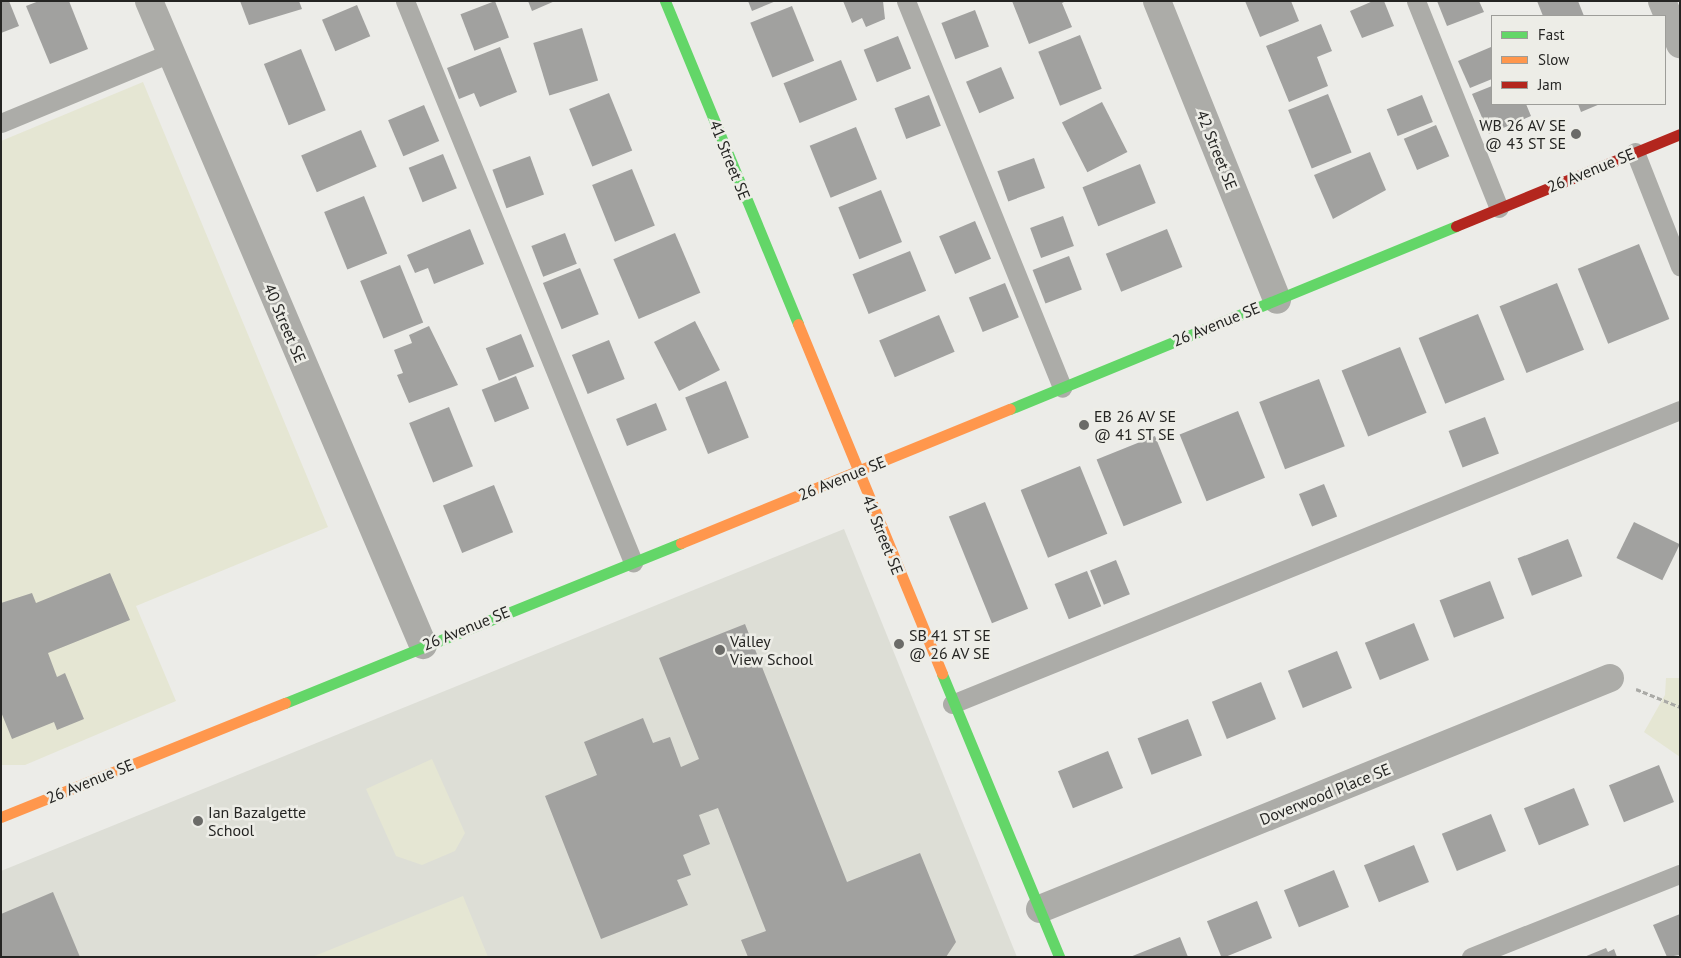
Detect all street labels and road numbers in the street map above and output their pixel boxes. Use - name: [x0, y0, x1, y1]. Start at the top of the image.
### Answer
- street label: 42 Street SE: [1192, 107, 1242, 193]
- street label: 41 Street SE: [705, 117, 755, 203]
- street label: 26 Avenue SE: [1544, 144, 1638, 196]
- street label: 40 Street SE: [260, 281, 310, 365]
- street label: 26 Avenue SE: [1169, 298, 1263, 350]
- street label: 26 Avenue SE: [795, 452, 889, 504]
- street label: 41 Street SE: [858, 492, 908, 578]
- street label: 26 Avenue SE: [419, 602, 513, 654]
- street label: 26 Avenue SE: [43, 755, 137, 807]
- street label: Doverwood Place SE: [1257, 759, 1393, 829]

